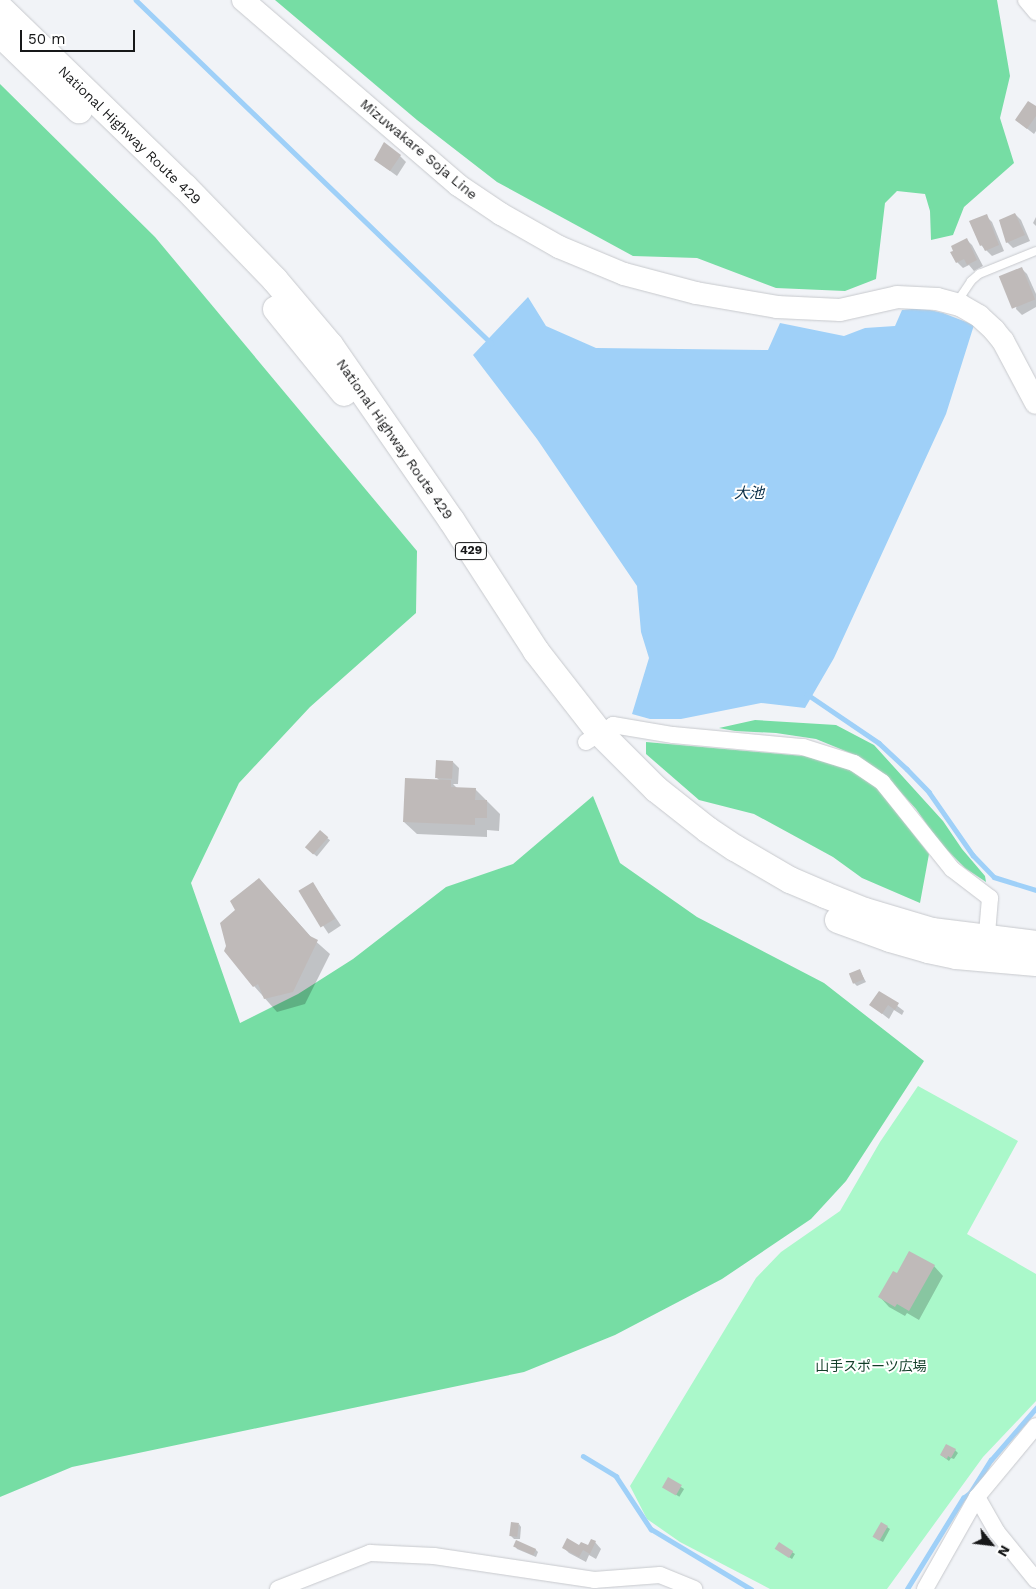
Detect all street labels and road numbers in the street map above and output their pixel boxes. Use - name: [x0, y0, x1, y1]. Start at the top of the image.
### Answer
- street label: National Highway Route 429: [55, 62, 205, 208]
- street label: Mizuwakare Soja Line: [357, 95, 481, 203]
- street label: National Highway Route 429: [333, 355, 457, 523]
- road number: 429: [455, 542, 487, 560]

